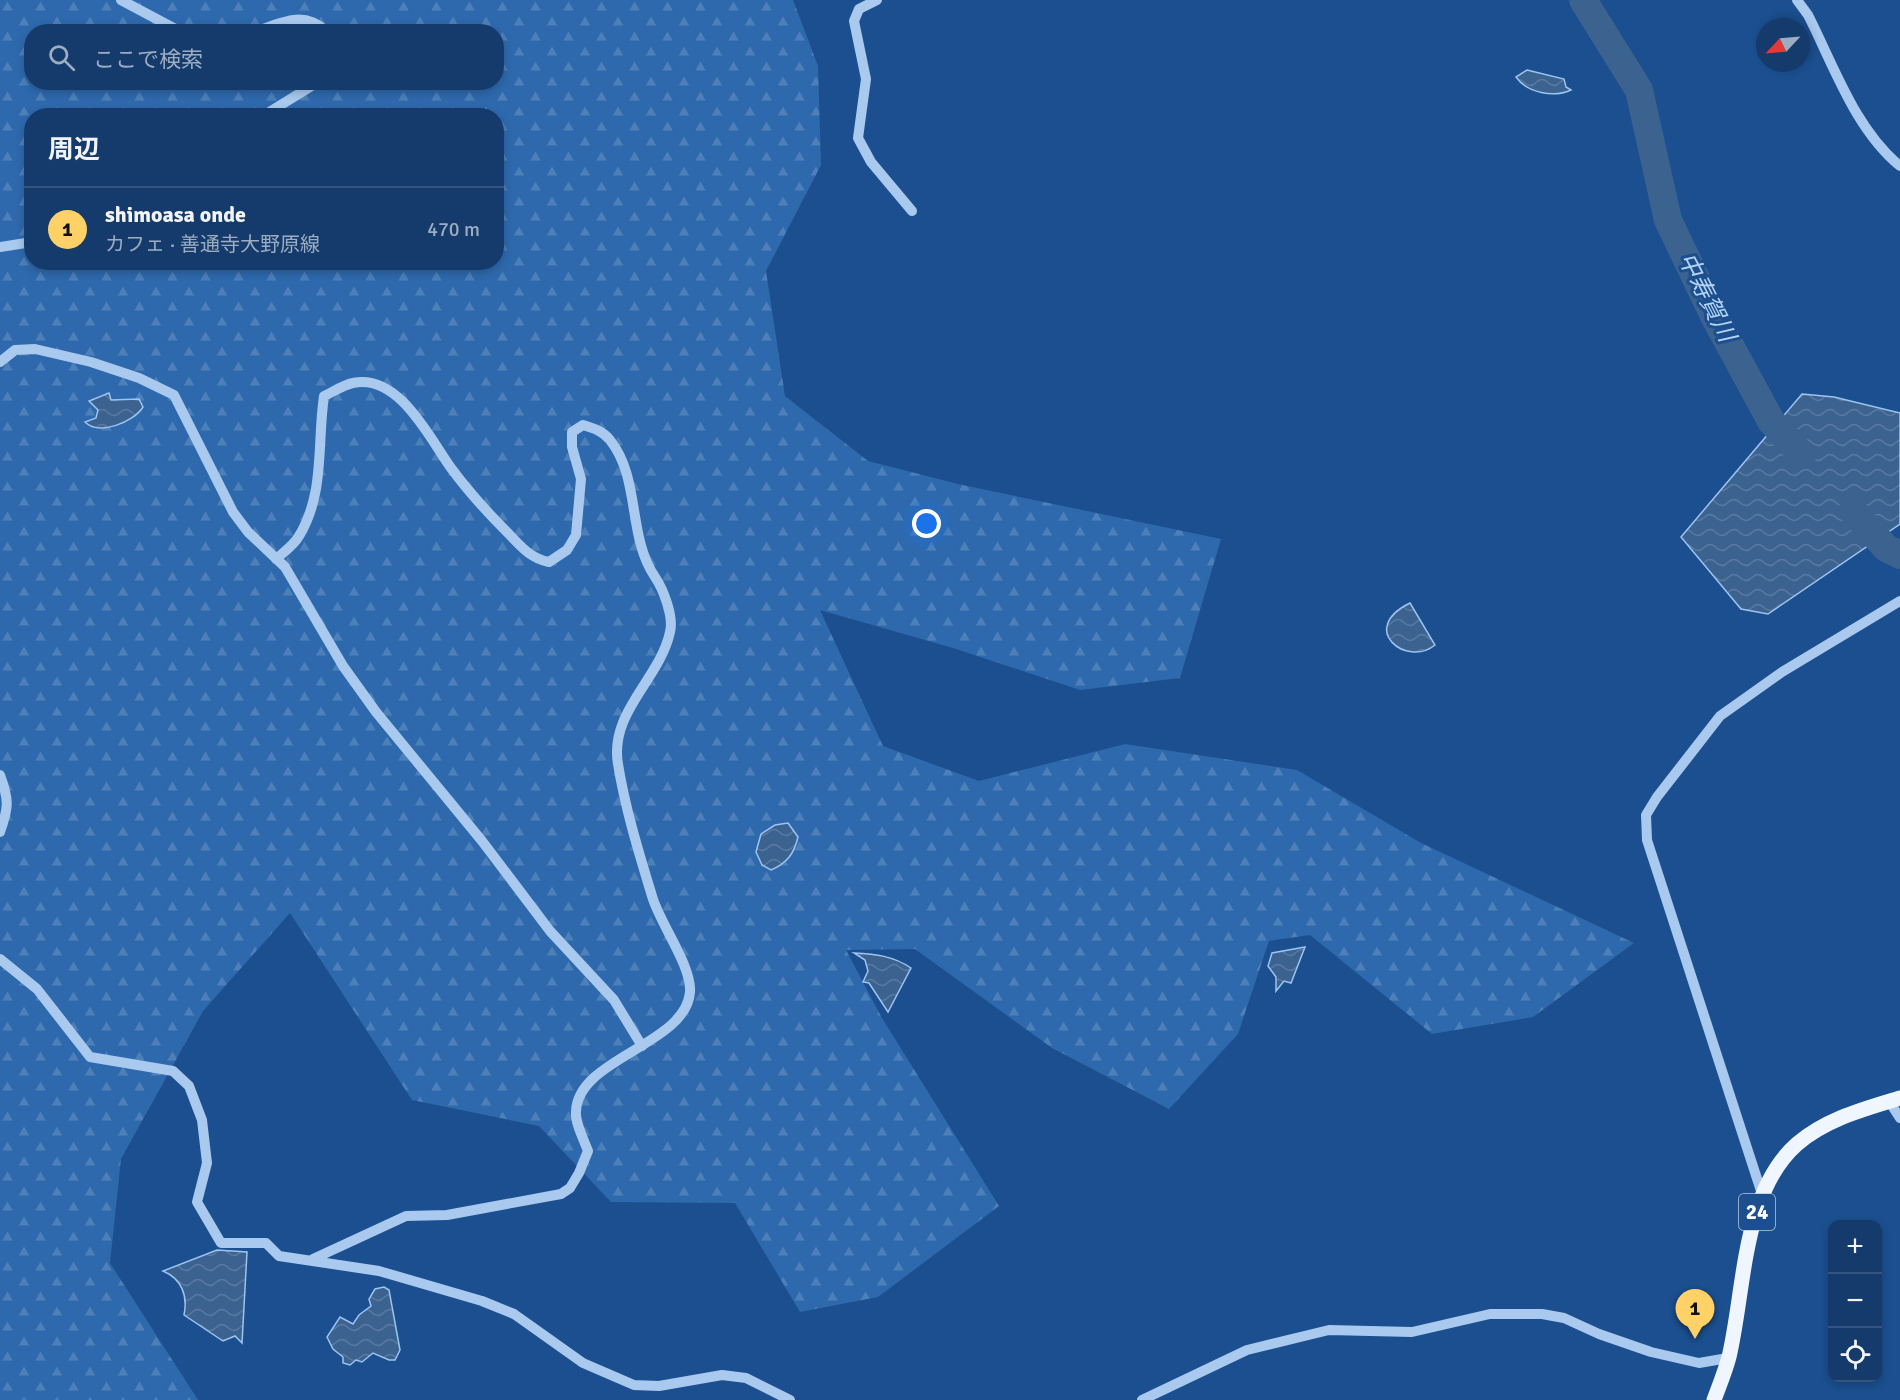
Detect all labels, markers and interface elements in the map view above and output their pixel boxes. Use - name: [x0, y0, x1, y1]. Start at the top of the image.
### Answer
- north arrow: [1756, 18, 1810, 72]
- search box: [24, 24, 504, 90]
- icon: search: [45, 41, 78, 74]
- text: ここで検索: [93, 46, 203, 73]
- text: 周辺: [48, 134, 100, 166]
- text: shimoasa onde: [105, 201, 246, 228]
- text: 1: [62, 217, 73, 242]
- text: 470 m: [427, 217, 480, 242]
- text: カフェ · 善通寺大野原線: [105, 232, 320, 257]
- water label: 中寿賀川: [1672, 247, 1744, 349]
- your location: [912, 509, 941, 538]
- road number: 24: [1739, 1194, 1775, 1230]
- map controls: [1828, 1220, 1882, 1382]
- button: +: [1828, 1220, 1882, 1274]
- button: −: [1828, 1274, 1882, 1328]
- pin: 1: [1676, 1290, 1714, 1339]
- button: locate: [1828, 1328, 1882, 1382]

